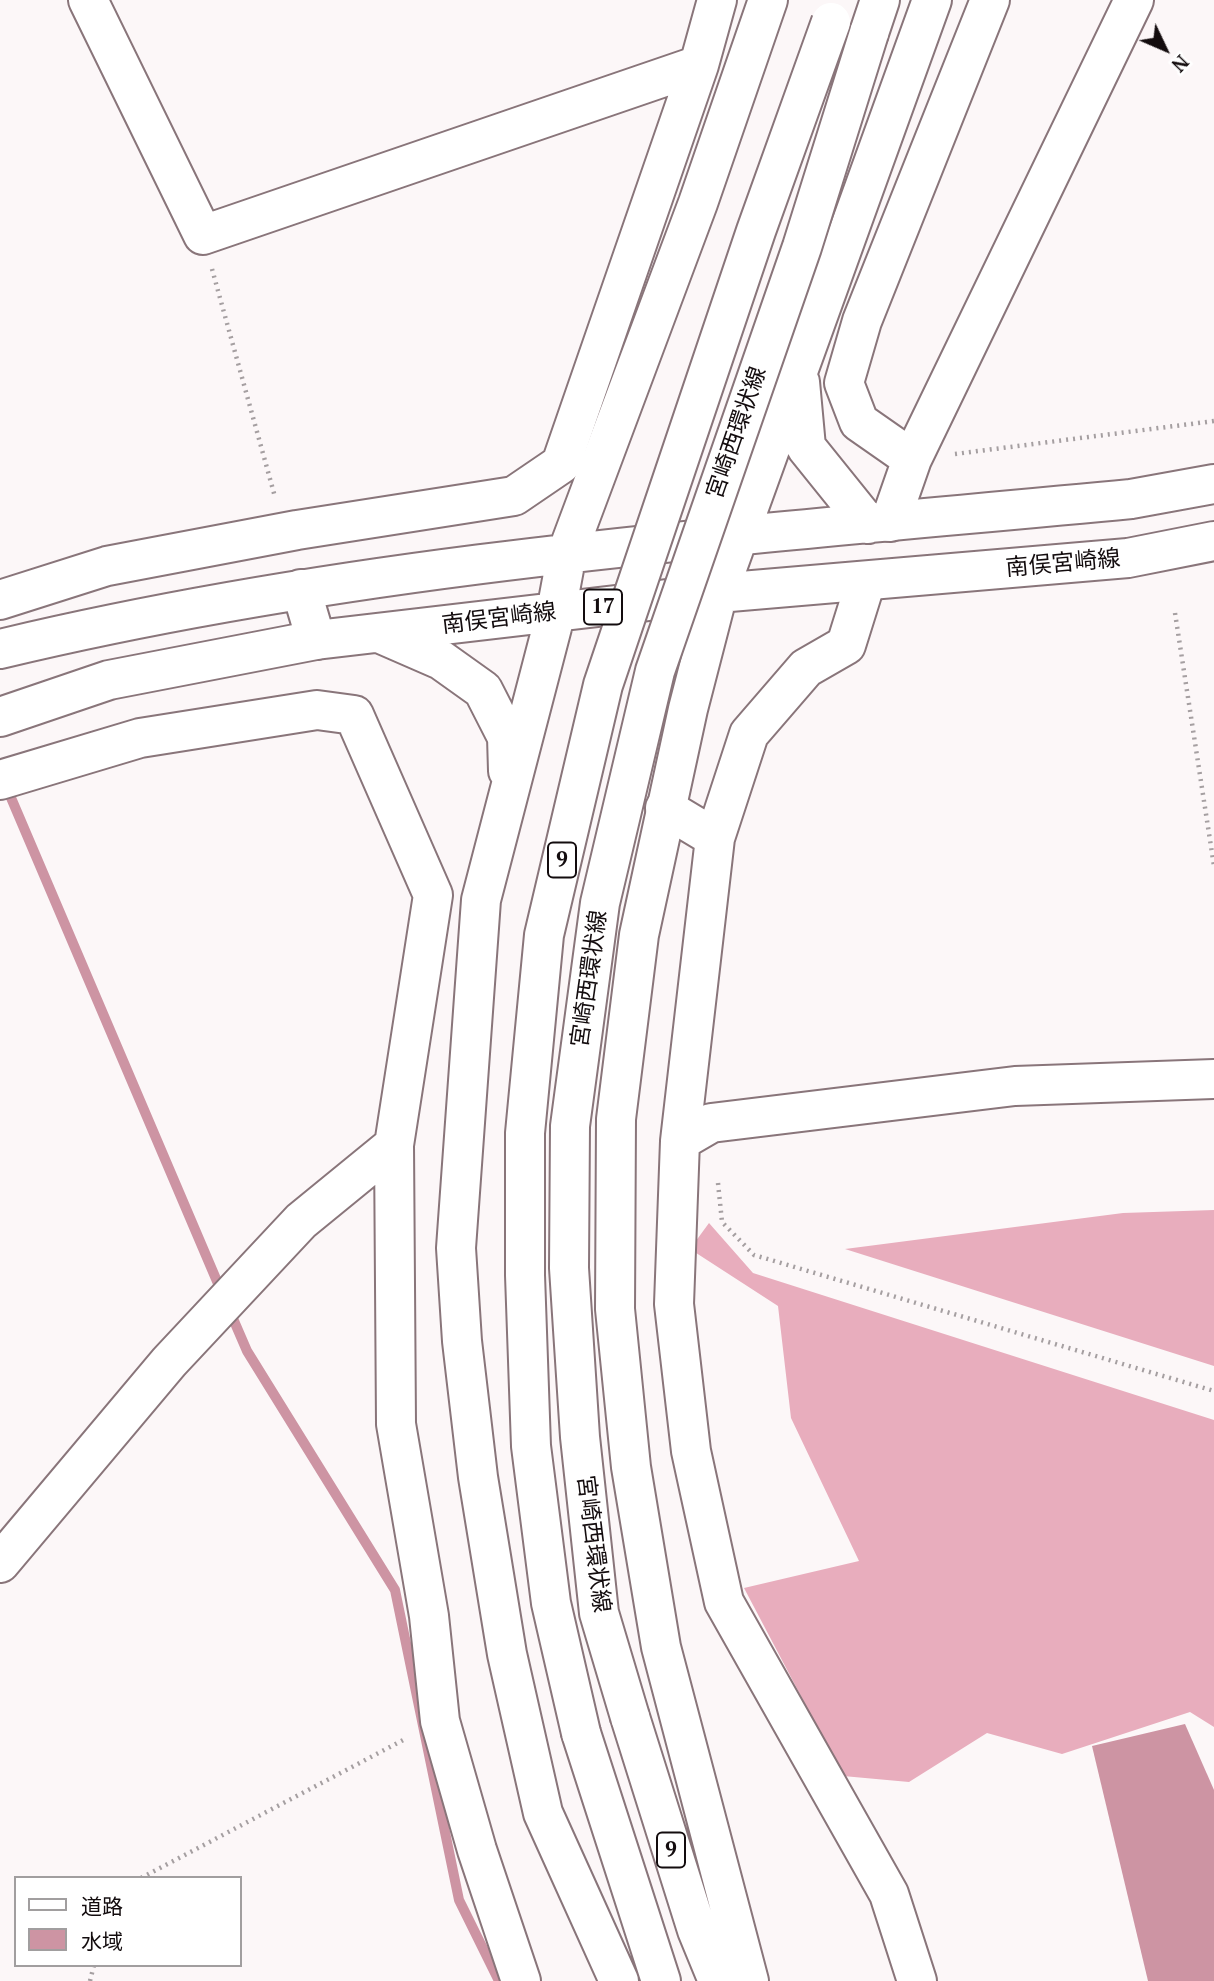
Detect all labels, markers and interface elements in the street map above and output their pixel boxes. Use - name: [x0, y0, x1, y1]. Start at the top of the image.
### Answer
- north arrow: [1130, 14, 1200, 84]
- text: N: [1166, 50, 1194, 78]
- street label: 宮崎西環状線: [701, 363, 773, 503]
- street label: 南俣宮崎線: [1005, 545, 1121, 583]
- road number: 17: [584, 590, 622, 624]
- street label: 南俣宮崎線: [440, 598, 558, 640]
- road number: 9: [548, 842, 576, 878]
- street label: 宮崎西環状線: [567, 909, 613, 1049]
- street label: 宮崎西環状線: [571, 1474, 615, 1614]
- road number: 9: [657, 1832, 685, 1868]
- legend: [14, 1876, 242, 1967]
- text: 道路: [81, 1892, 123, 1920]
- text: 水域: [81, 1927, 123, 1955]

